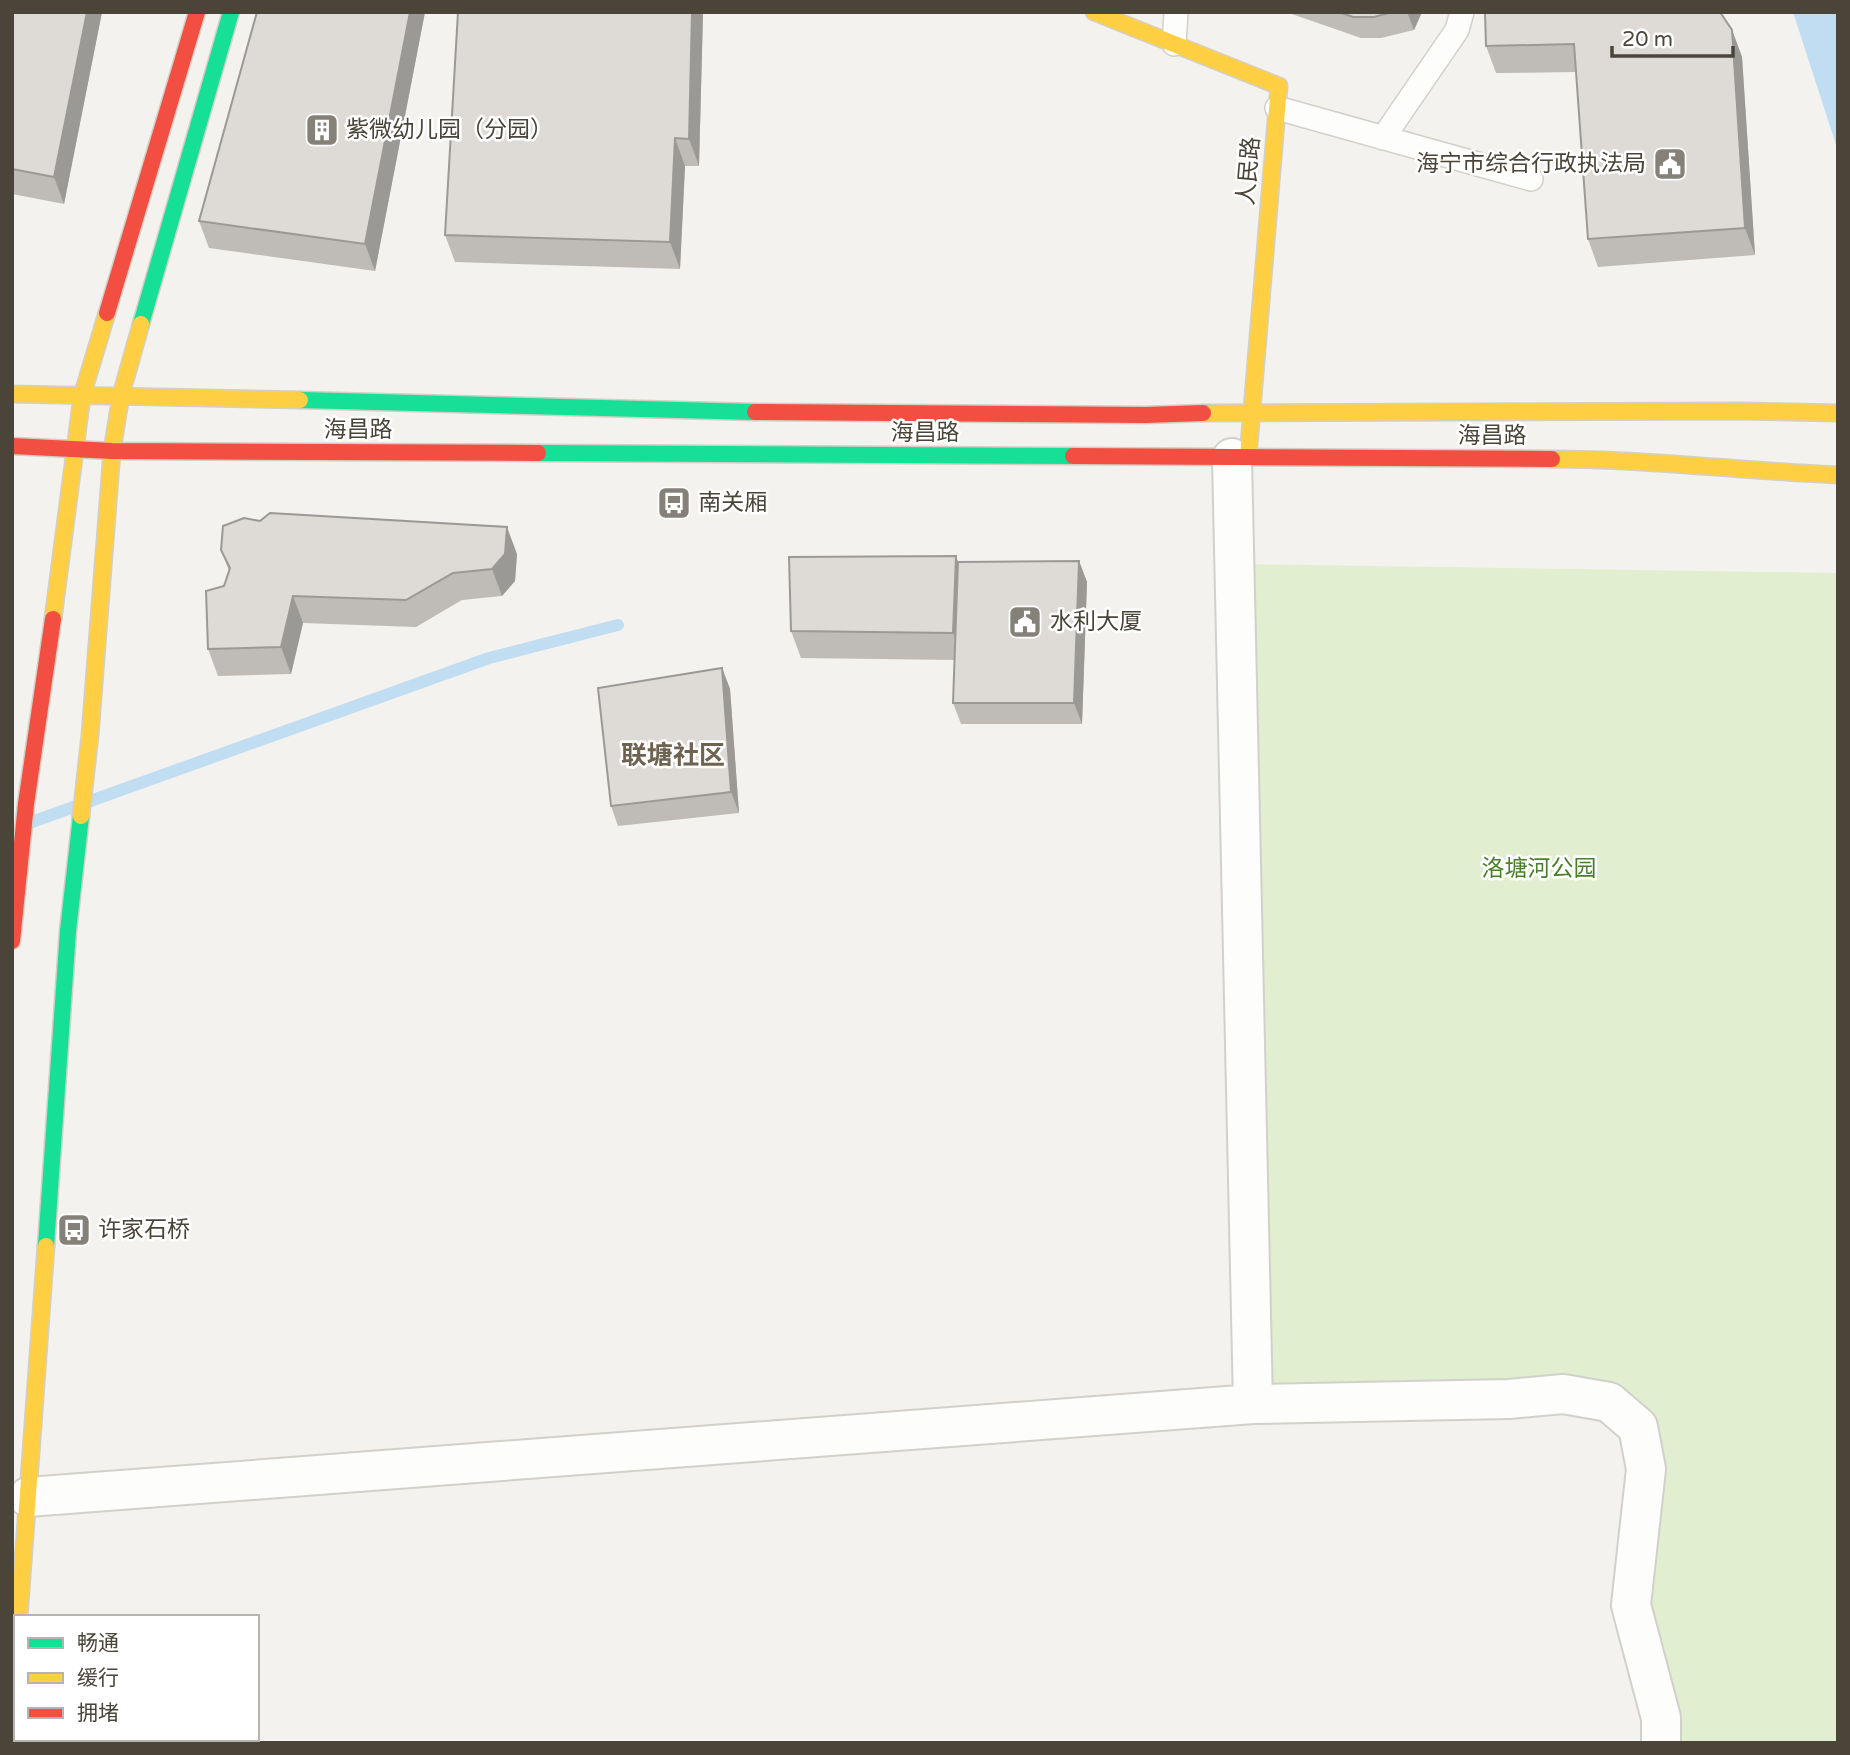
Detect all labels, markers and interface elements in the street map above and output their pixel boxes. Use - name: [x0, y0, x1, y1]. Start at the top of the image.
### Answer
- scale bar: [1612, 14, 1733, 58]
- text: 20 m: [1622, 27, 1673, 52]
- building icon: 紫微幼儿园（分园）: [303, 111, 341, 149]
- place label: 紫微幼儿园（分园）: [346, 116, 553, 144]
- street label: 人民路: [1232, 135, 1266, 207]
- public building icon: 海宁市综合行政执法局: [1651, 145, 1689, 183]
- place label: 海宁市综合行政执法局: [1416, 150, 1646, 178]
- street label: 海昌路: [324, 416, 393, 444]
- street label: 海昌路: [891, 419, 960, 447]
- street label: 海昌路: [1458, 422, 1527, 450]
- bus stop icon: 南关厢: [655, 484, 693, 522]
- place label: 南关厢: [698, 489, 767, 517]
- public building icon: 水利大厦: [1006, 603, 1044, 641]
- place label: 水利大厦: [1050, 608, 1142, 636]
- district label: 联塘社区: [621, 740, 725, 771]
- park label: 洛塘河公园: [1482, 855, 1597, 883]
- bus stop icon: 许家石桥: [55, 1211, 93, 1249]
- place label: 许家石桥: [98, 1216, 190, 1244]
- legend: [14, 1615, 259, 1741]
- text: 畅通: [77, 1631, 119, 1656]
- text: 缓行: [77, 1666, 119, 1691]
- text: 拥堵: [77, 1701, 119, 1726]

